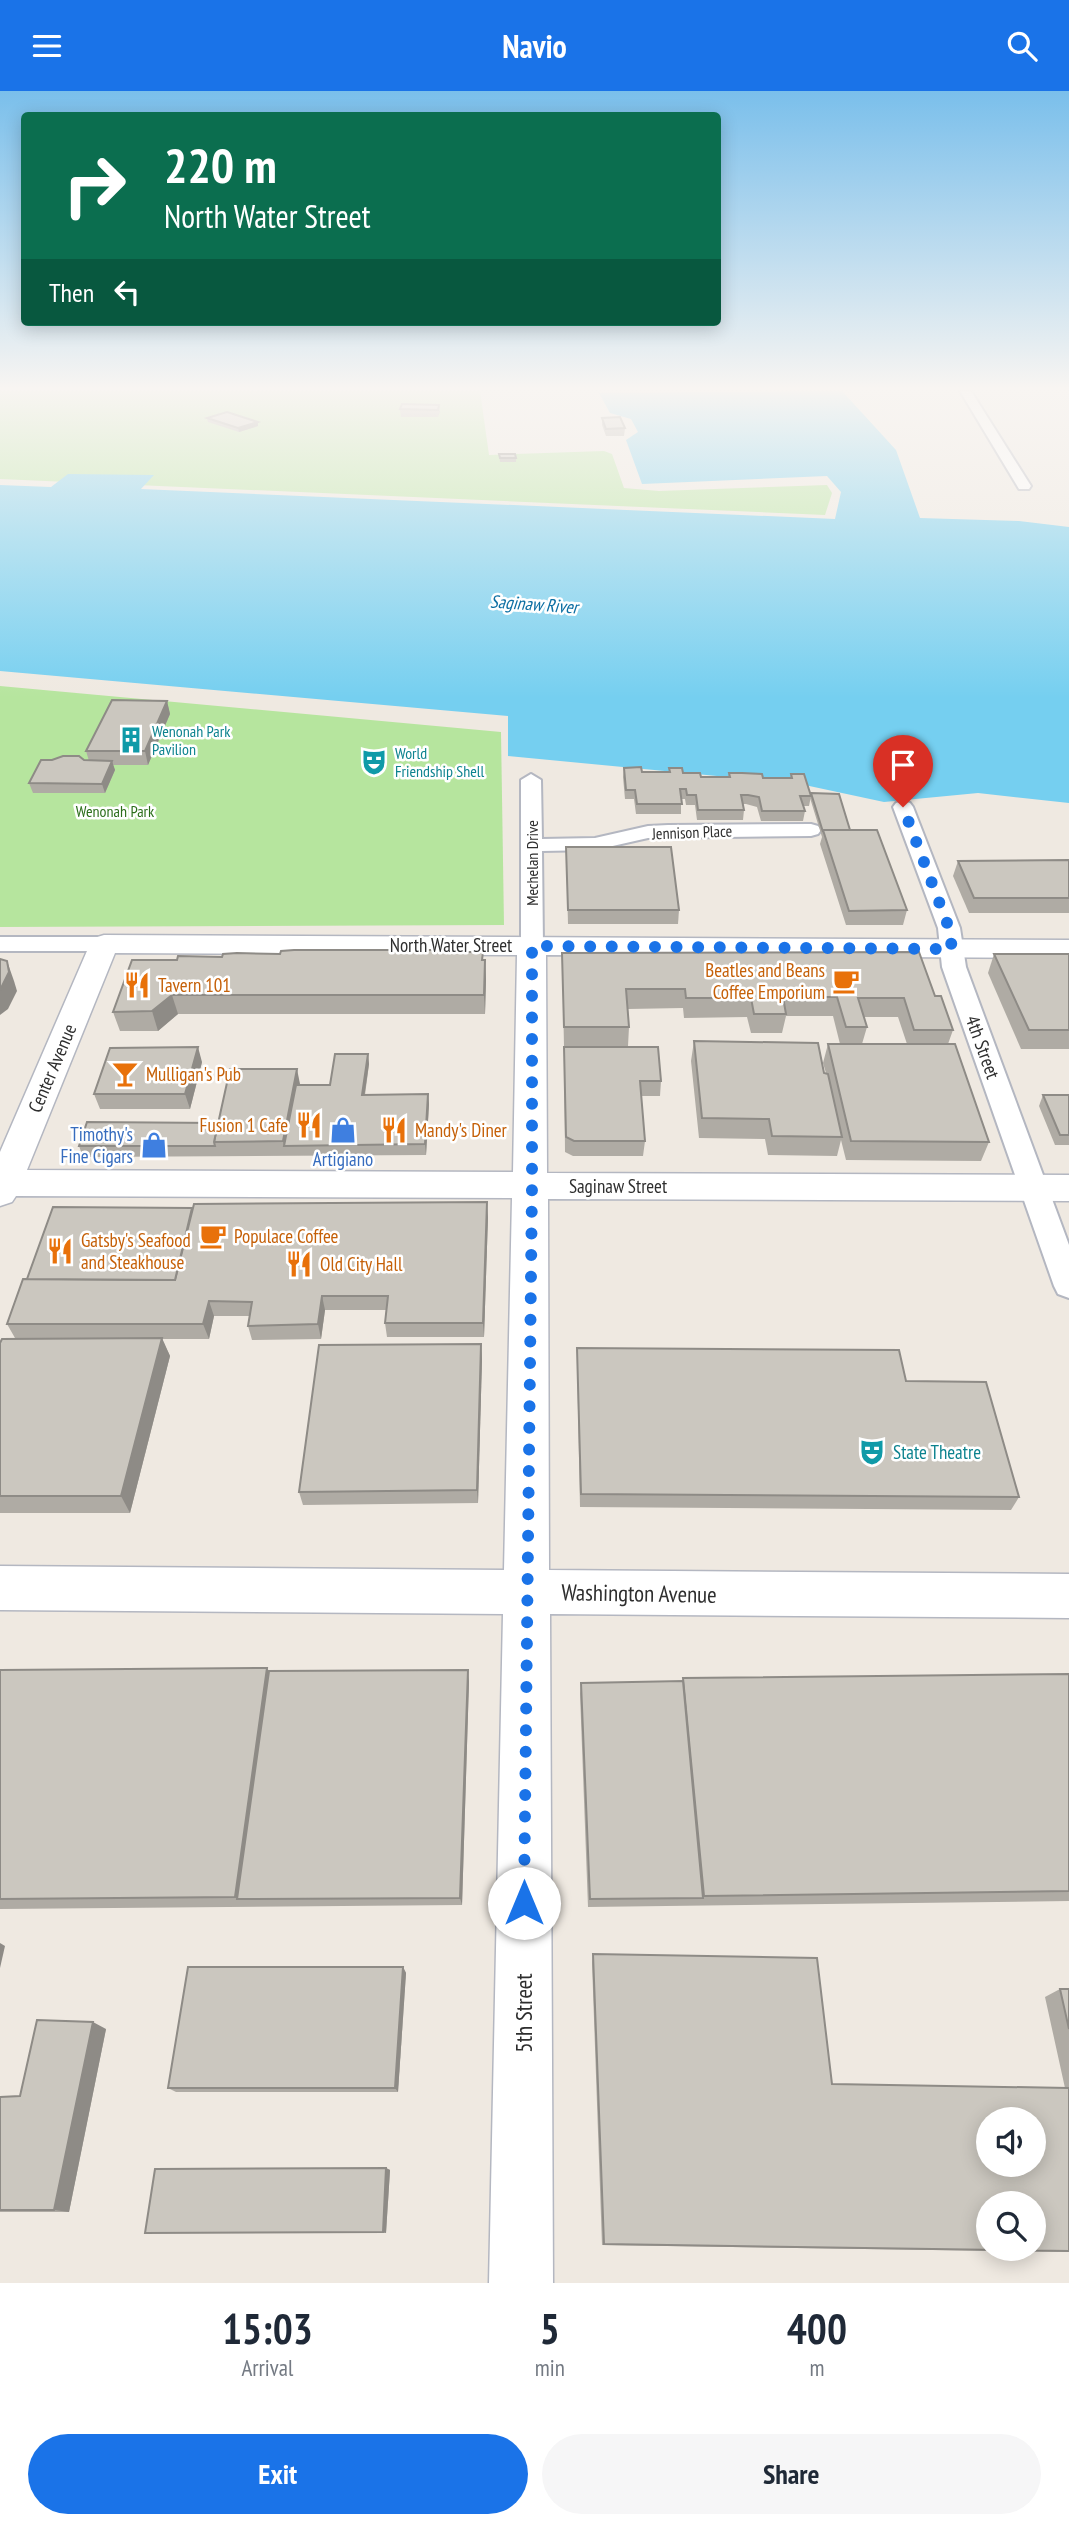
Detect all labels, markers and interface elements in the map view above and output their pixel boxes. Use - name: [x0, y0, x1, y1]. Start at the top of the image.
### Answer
- text: Navio: [502, 25, 567, 67]
- icon: menu: [28, 27, 66, 65]
- icon: search: [1003, 27, 1041, 65]
- text: 220 m: [164, 133, 277, 197]
- icon: right: [49, 140, 140, 231]
- text: North Water Street: [164, 195, 371, 237]
- icon: left: [108, 273, 146, 311]
- text: Then: [49, 276, 94, 309]
- water label: Saginaw River: [489, 589, 582, 619]
- place label: Wenonah Park Pavilion: [152, 721, 231, 759]
- building icon: Wenonah Park Pavilion: [116, 725, 146, 755]
- pin: [873, 735, 933, 807]
- place label: World Friendship Shell: [395, 743, 485, 781]
- icon: arrive: [884, 746, 922, 784]
- theatre icon: World Friendship Shell: [359, 747, 389, 777]
- park label: Wenonah Park: [76, 801, 155, 821]
- street label: Mechelan Drive: [522, 820, 542, 906]
- street label: Jennison Place: [651, 821, 732, 843]
- street label: North Water Street: [390, 933, 513, 957]
- place label: Beatles and Beans Coffee Emporium: [705, 958, 825, 1004]
- cafe icon: Beatles and Beans Coffee Emporium: [831, 966, 861, 996]
- restaurant icon: Tavern 101: [122, 970, 152, 1000]
- place label: Tavern 101: [158, 973, 231, 997]
- street label: 4th Street: [961, 1012, 1006, 1083]
- street label: Center Avenue: [23, 1020, 81, 1116]
- bar icon: Mulligan's Pub: [110, 1059, 140, 1089]
- place label: Mulligan's Pub: [146, 1062, 241, 1086]
- restaurant icon: Fusion 1 Cafe: [294, 1110, 324, 1140]
- place label: Fusion 1 Cafe: [200, 1113, 288, 1137]
- shop icon: Artigiano: [328, 1115, 358, 1145]
- restaurant icon: Mandy's Diner: [379, 1115, 409, 1145]
- place label: Mandy's Diner: [415, 1118, 508, 1142]
- place label: Timothy's Fine Cigars: [61, 1122, 133, 1168]
- shop icon: Timothy's Fine Cigars: [139, 1130, 169, 1160]
- place label: Artigiano: [313, 1147, 373, 1171]
- street label: Saginaw Street: [569, 1174, 668, 1198]
- cafe icon: Populace Coffee: [198, 1221, 228, 1251]
- place label: Populace Coffee: [234, 1224, 339, 1248]
- place label: Gatsby's Seafood and Steakhouse: [81, 1228, 191, 1274]
- restaurant icon: Gatsby's Seafood and Steakhouse: [45, 1236, 75, 1266]
- restaurant icon: Old City Hall: [284, 1249, 314, 1279]
- place label: Old City Hall: [320, 1252, 403, 1276]
- theatre icon: State Theatre: [857, 1437, 887, 1467]
- place label: State Theatre: [893, 1440, 981, 1464]
- street label: Washington Avenue: [561, 1577, 717, 1609]
- position arrow: [487, 1866, 561, 1940]
- street label: 5th Street: [509, 1973, 538, 2053]
- map controls: [976, 2107, 1046, 2261]
- button: sound: [976, 2107, 1046, 2177]
- button: search: [976, 2191, 1046, 2261]
- text: 15:03: [222, 2301, 313, 2356]
- text: 5: [540, 2301, 560, 2356]
- text: 400: [787, 2301, 847, 2356]
- text: Arrival: [241, 2353, 293, 2382]
- text: min: [535, 2353, 565, 2382]
- text: m: [809, 2353, 824, 2382]
- button: Exit: [28, 2434, 528, 2514]
- button: Share: [542, 2434, 1041, 2514]

